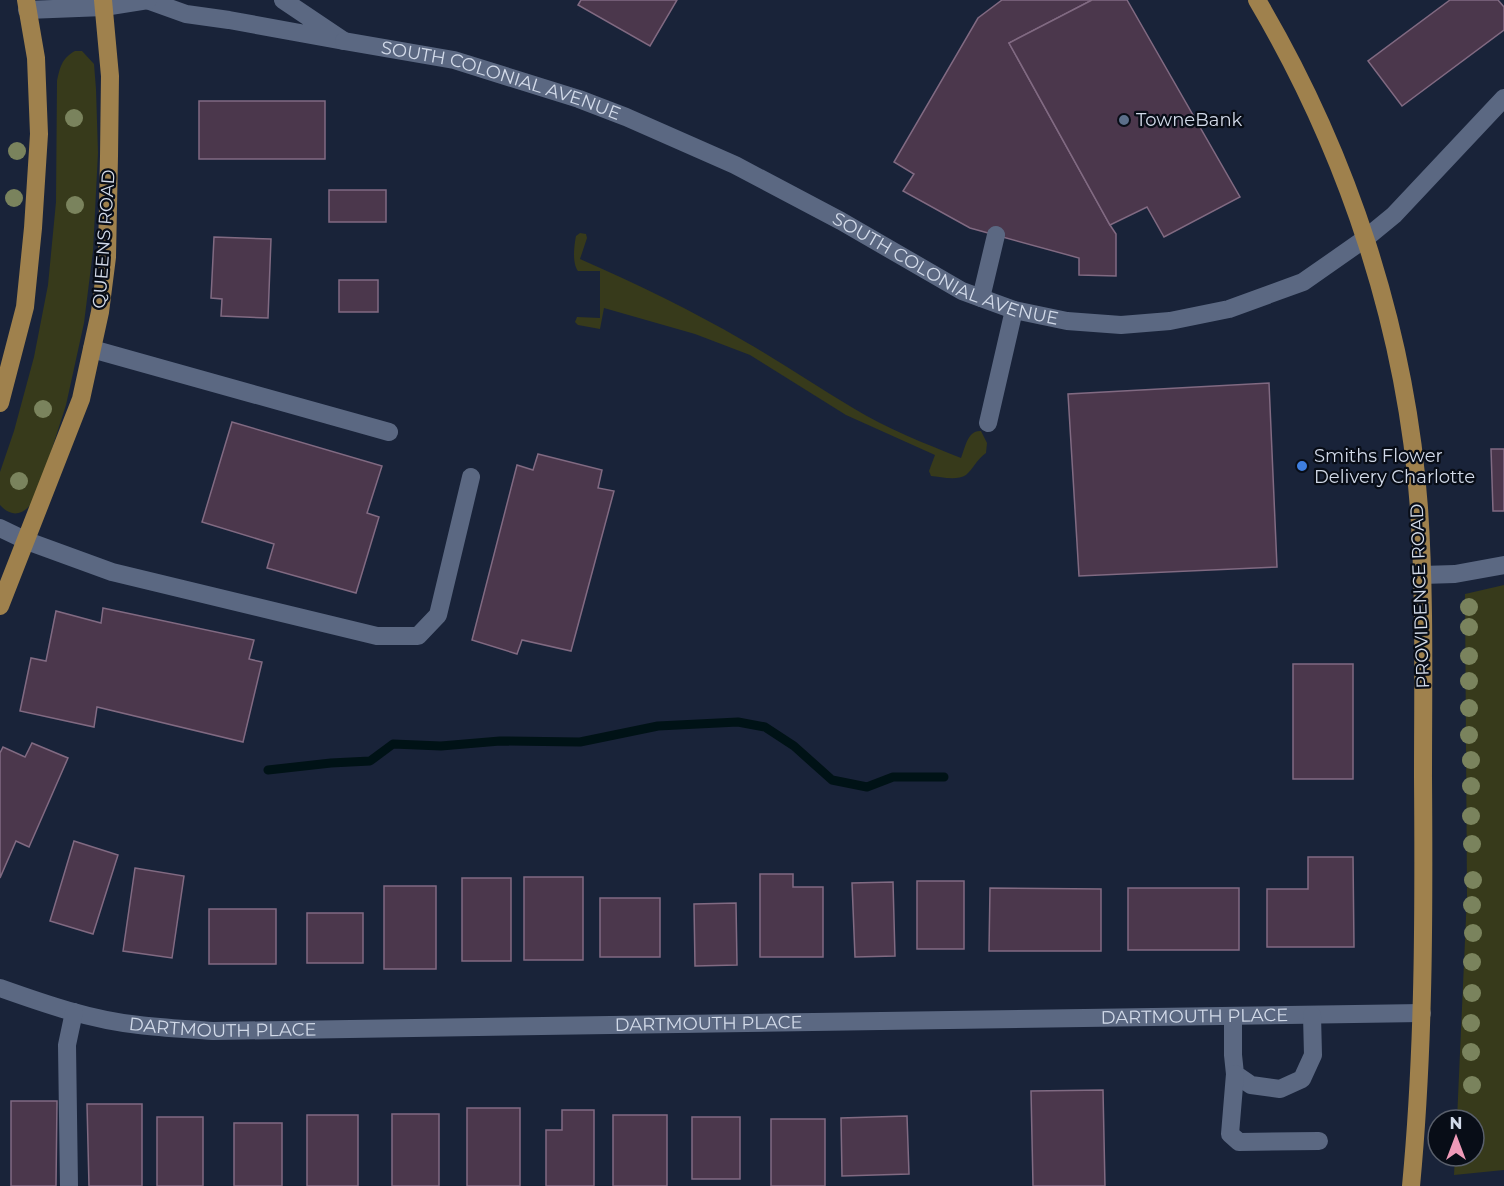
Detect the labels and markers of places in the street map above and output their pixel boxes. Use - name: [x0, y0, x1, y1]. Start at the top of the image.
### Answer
- place label: TowneBank: [1136, 109, 1243, 131]
- marker: TowneBank: [1117, 113, 1131, 127]
- place label: Smiths Flower Delivery Charlotte: [1314, 445, 1475, 488]
- marker: Smiths Flower Delivery Charlotte: [1295, 459, 1309, 473]

